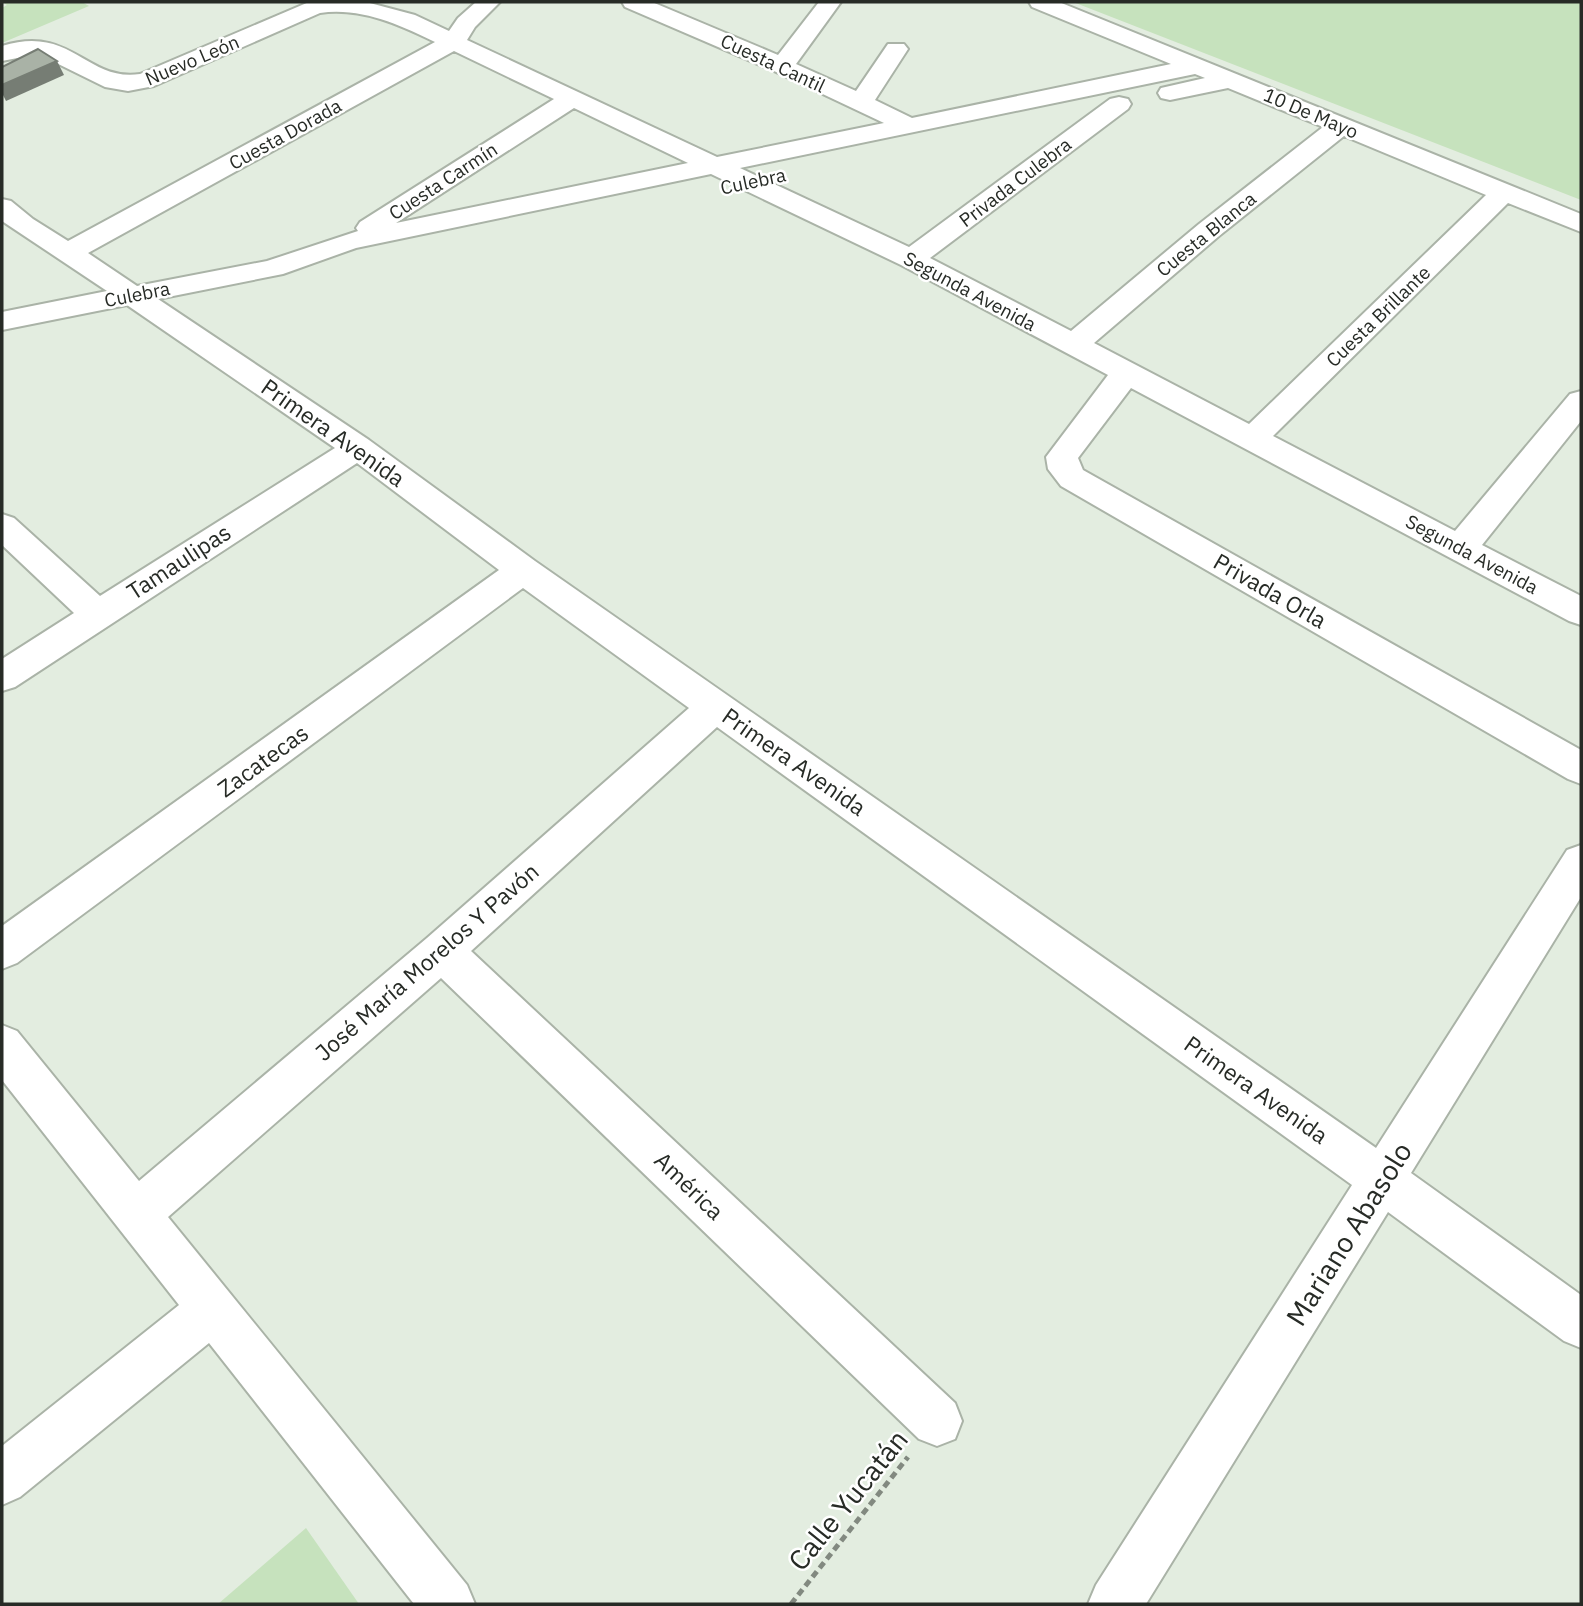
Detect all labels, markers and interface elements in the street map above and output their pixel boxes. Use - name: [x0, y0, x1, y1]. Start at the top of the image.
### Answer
- street label: Cuesta Cantil: [717, 28, 829, 98]
- street label: Nuevo León: [141, 29, 243, 91]
- street label: 10 De Mayo: [1260, 82, 1362, 144]
- street label: Cuesta Dorada: [224, 93, 346, 175]
- street label: Privada Culebra: [954, 132, 1076, 232]
- street label: Cuesta Carmín: [384, 137, 502, 225]
- street label: Culebra: [718, 162, 788, 200]
- street label: Cuesta Blanca: [1151, 186, 1261, 282]
- street label: Segunda Avenida: [900, 246, 1040, 336]
- street label: Cuesta Brillante: [1321, 260, 1435, 372]
- street label: Culebra: [102, 276, 172, 312]
- street label: Primera Avenida: [256, 371, 411, 493]
- street label: Segunda Avenida: [1402, 509, 1542, 599]
- street label: Tamaulipas: [121, 516, 236, 606]
- street label: Privada Orla: [1209, 546, 1332, 635]
- street label: Primera Avenida: [717, 700, 872, 822]
- street label: Zacatecas: [211, 717, 314, 803]
- street label: José María Morelos Y Pavón: [308, 856, 544, 1067]
- street label: Primera Avenida: [1179, 1028, 1334, 1150]
- street label: Mariano Abasolo: [1277, 1135, 1420, 1333]
- street label: América: [649, 1145, 731, 1226]
- street label: Calle Yucatán: [779, 1422, 916, 1578]

